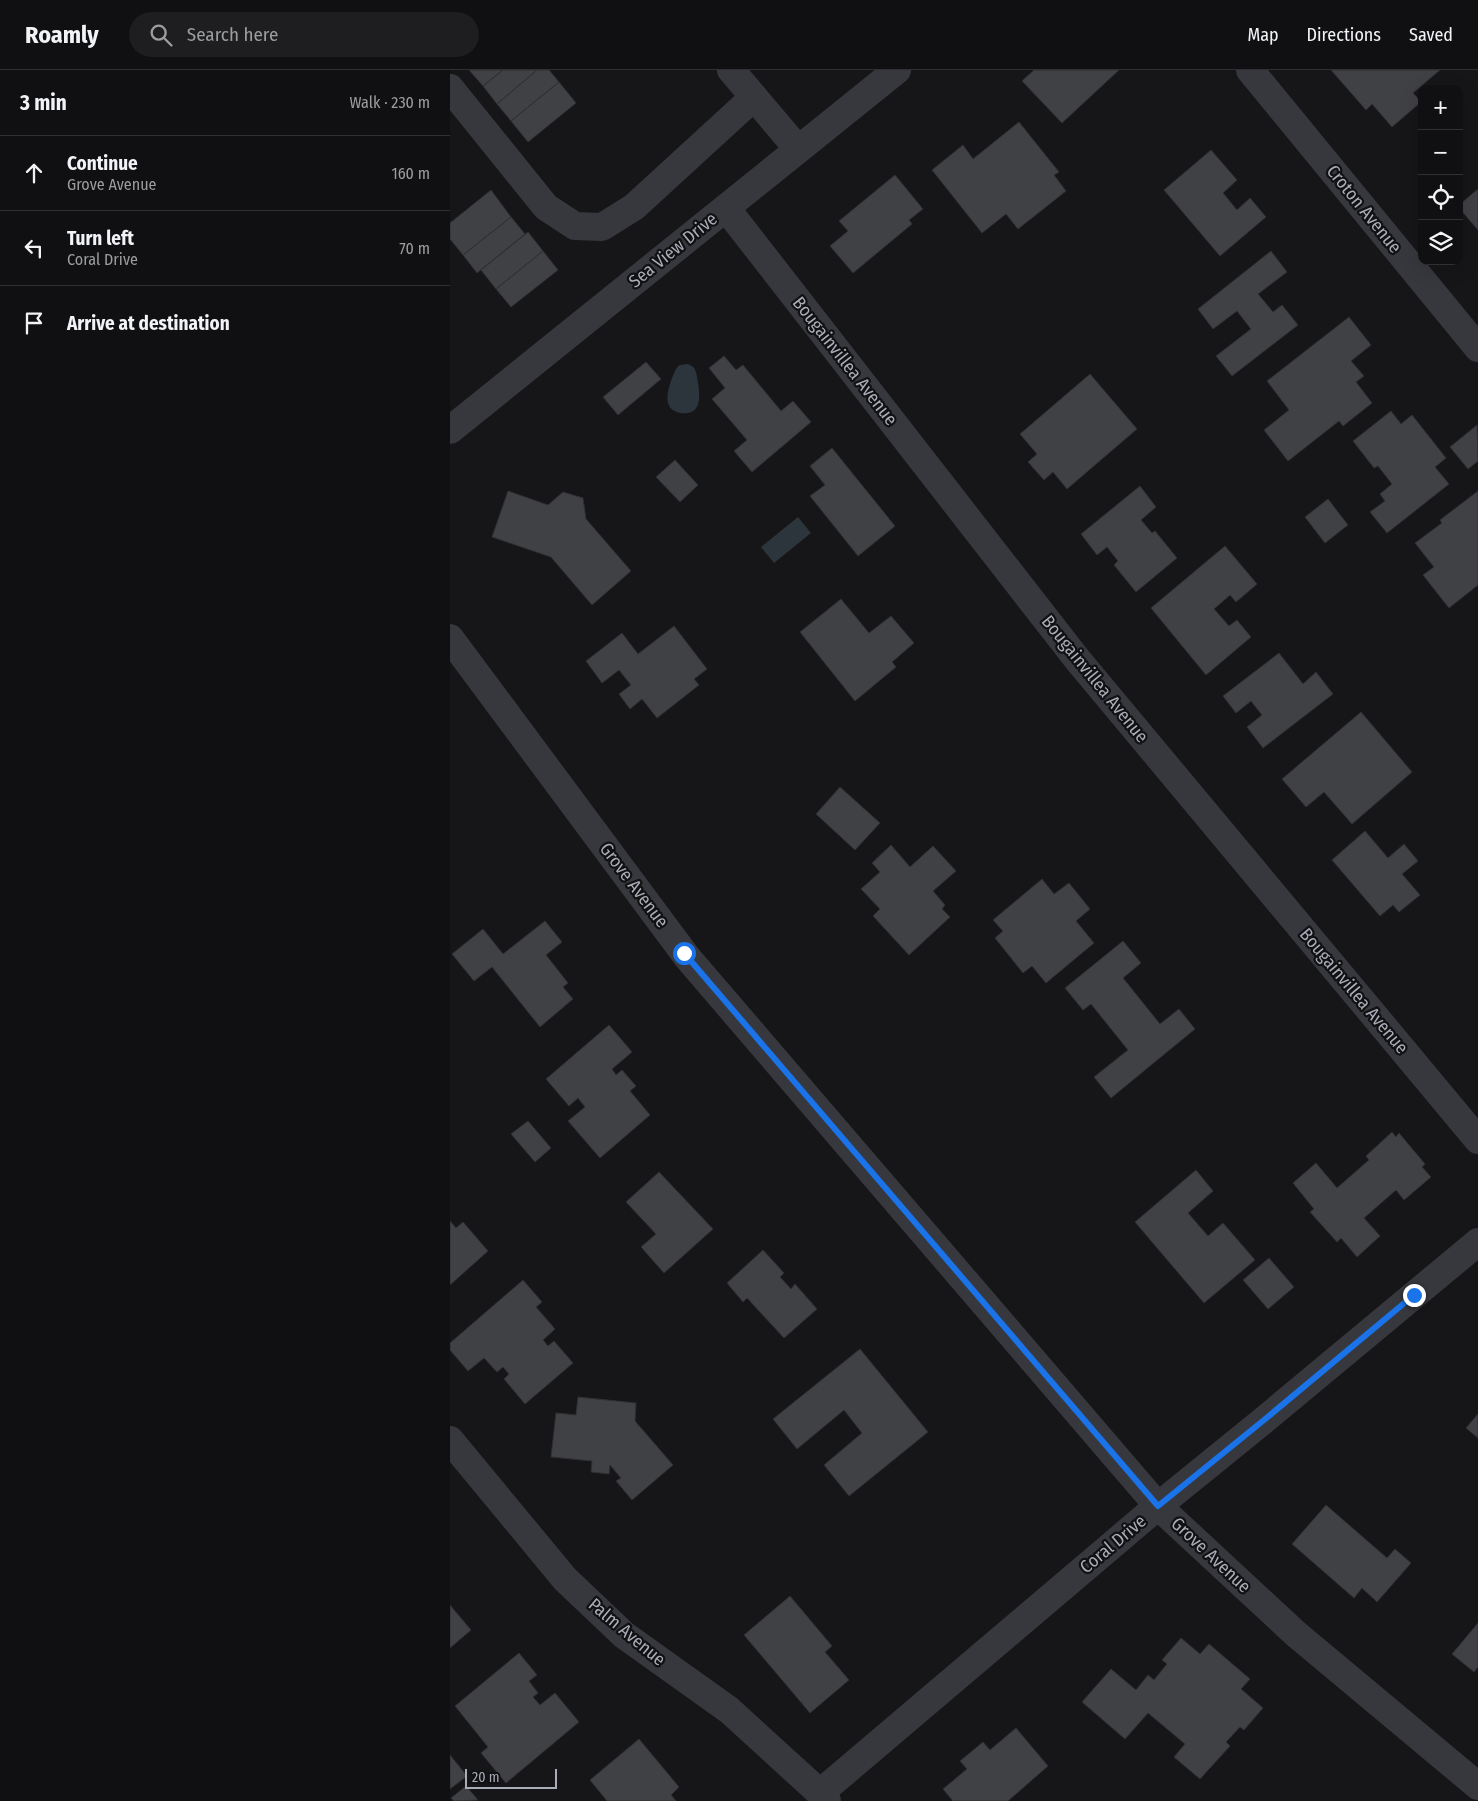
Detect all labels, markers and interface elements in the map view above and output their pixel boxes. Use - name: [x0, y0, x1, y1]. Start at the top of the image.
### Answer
- search box: [129, 12, 479, 57]
- text: Roamly: [25, 21, 99, 49]
- icon: search: [147, 21, 175, 49]
- text: Search here: [187, 23, 278, 46]
- text: Map: [1247, 24, 1279, 46]
- text: Directions: [1307, 24, 1381, 46]
- text: Saved: [1409, 24, 1453, 46]
- map controls: [1418, 85, 1463, 265]
- button: +: [1418, 85, 1463, 130]
- text: 3 min: [20, 90, 67, 116]
- text: Walk · 230 m: [350, 93, 430, 112]
- button: −: [1418, 130, 1463, 175]
- text: Continue: [67, 152, 138, 175]
- icon: ahead: [20, 159, 48, 187]
- street label: Croton Avenue: [1322, 160, 1406, 258]
- text: 160 m: [391, 164, 430, 183]
- text: Grove Avenue: [67, 175, 156, 194]
- button: locate: [1418, 175, 1463, 220]
- street label: Sea View Drive: [624, 208, 722, 292]
- button: layers: [1418, 220, 1463, 265]
- text: Turn left: [67, 227, 134, 250]
- icon: left: [20, 234, 48, 262]
- text: 70 m: [399, 239, 430, 258]
- text: Coral Drive: [67, 250, 138, 269]
- street label: Bougainvillea Avenue: [788, 292, 902, 430]
- icon: arrive: [20, 309, 48, 337]
- text: Arrive at destination: [67, 312, 230, 335]
- street label: Bougainvillea Avenue: [1037, 611, 1153, 747]
- street label: Grove Avenue: [595, 838, 673, 932]
- street label: Bougainvillea Avenue: [1295, 924, 1413, 1058]
- route start: [673, 942, 696, 965]
- route end: [1403, 1284, 1426, 1307]
- street label: Coral Drive: [1075, 1510, 1151, 1578]
- street label: Grove Avenue: [1167, 1513, 1255, 1597]
- street label: Palm Avenue: [584, 1593, 670, 1671]
- scale bar: [465, 1766, 558, 1789]
- text: 20 m: [472, 1769, 500, 1786]

